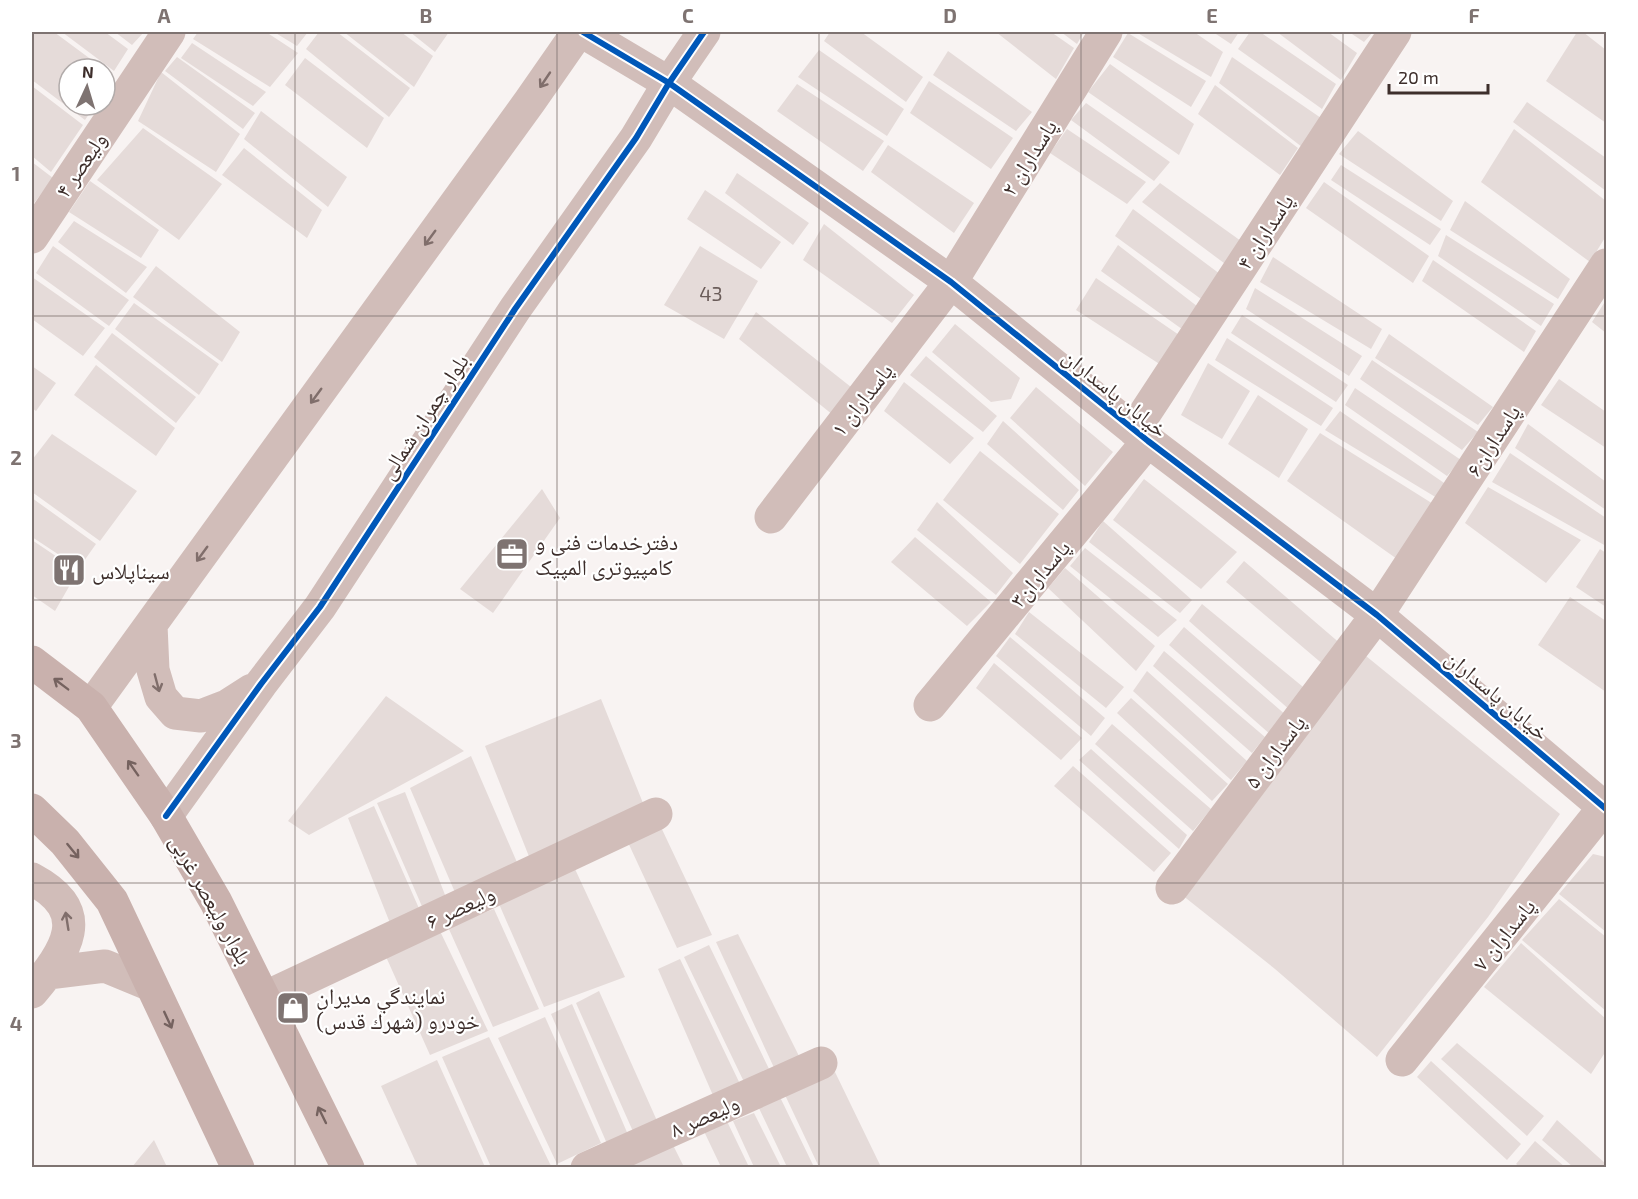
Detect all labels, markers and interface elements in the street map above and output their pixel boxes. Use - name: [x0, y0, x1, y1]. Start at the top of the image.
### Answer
- text: A: [157, 3, 171, 27]
- text: B: [420, 3, 432, 27]
- text: C: [682, 3, 694, 27]
- text: D: [943, 3, 957, 27]
- text: E: [1206, 3, 1218, 27]
- text: F: [1468, 3, 1480, 27]
- north arrow: [57, 57, 117, 117]
- scale bar: [1389, 57, 1488, 95]
- text: N: [82, 62, 95, 81]
- text: 20 m: [1398, 66, 1439, 88]
- one-way arrow: [539, 71, 551, 88]
- street label: پاسداران ۲: [995, 114, 1063, 201]
- street label: ولیعصر ۴: [49, 127, 112, 202]
- text: 1: [12, 161, 20, 185]
- street label: پاسداران ۴: [1230, 188, 1300, 275]
- one-way arrow: [424, 229, 437, 245]
- house number: 43: [699, 281, 723, 305]
- street label: خیابان پاسداران: [1057, 342, 1173, 444]
- street label: بلوار چمران شمالی: [373, 348, 475, 485]
- street label: پاسداران ۱: [825, 358, 899, 442]
- one-way arrow: [310, 387, 322, 403]
- street label: پاسداران۶: [1459, 399, 1526, 482]
- text: 2: [10, 445, 22, 469]
- place label: دفترخدمات فنی و کامپیوتری المپیک: [535, 528, 678, 581]
- street label: پاسداران۳: [1003, 534, 1076, 613]
- office icon: دفترخدمات فنی و کامپیوتری المپیک: [494, 536, 530, 572]
- one-way arrow: [196, 546, 208, 562]
- restaurant icon: سیناپلاس: [51, 552, 87, 588]
- place label: سیناپلاس: [92, 557, 170, 585]
- street label: خیابان پاسداران: [1440, 643, 1555, 746]
- one-way arrow: [151, 673, 163, 692]
- one-way arrow: [54, 678, 70, 691]
- street label: پاسداران ۵: [1238, 709, 1312, 794]
- text: 3: [10, 728, 22, 752]
- one-way arrow: [127, 760, 139, 777]
- street label: بلوار ولیعصر غربی: [164, 830, 258, 969]
- one-way arrow: [66, 843, 79, 859]
- street label: ولیعصر ۶: [422, 879, 499, 934]
- street label: پاسداران ۷: [1466, 893, 1541, 976]
- one-way arrow: [62, 912, 73, 931]
- place label: نمايندگي مديران خودرو (شهرك قدس): [316, 982, 480, 1035]
- shop icon: نمايندگي مديران خودرو (شهرك قدس): [275, 990, 311, 1026]
- text: 4: [10, 1011, 23, 1035]
- one-way arrow: [162, 1011, 174, 1029]
- street label: ولیعصر ۸: [665, 1088, 743, 1143]
- one-way arrow: [316, 1106, 328, 1124]

